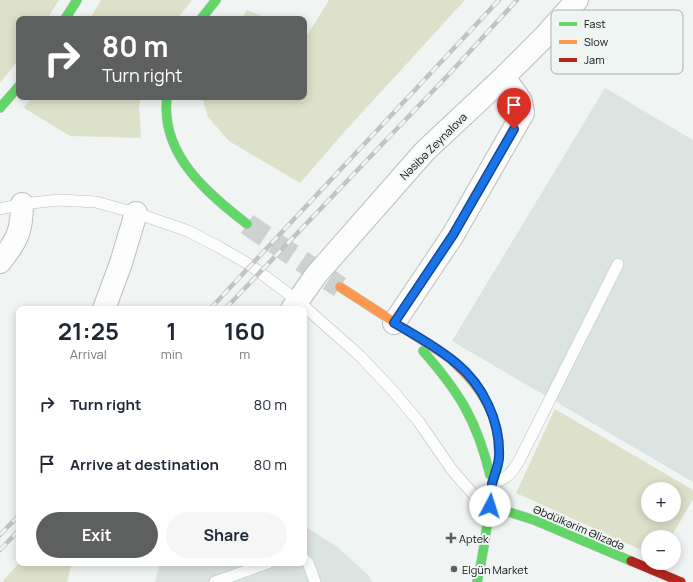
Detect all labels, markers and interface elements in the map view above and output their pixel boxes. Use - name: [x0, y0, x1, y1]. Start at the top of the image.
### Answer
- legend: [551, 10, 683, 74]
- text: Fast: [584, 16, 606, 31]
- text: 80 m: [102, 27, 168, 65]
- icon: right: [36, 32, 88, 84]
- text: Slow: [584, 34, 609, 49]
- text: Jam: [584, 52, 605, 67]
- text: Turn right: [102, 63, 183, 87]
- pin: [497, 88, 531, 129]
- icon: arrive: [503, 94, 525, 116]
- street label: Nəsibə Zeynalova: [396, 109, 470, 183]
- text: 21:25: [58, 314, 119, 347]
- text: 1: [166, 314, 177, 347]
- text: 160: [224, 314, 265, 347]
- text: Arrival: [70, 345, 107, 363]
- text: min: [161, 345, 182, 363]
- text: m: [239, 345, 250, 363]
- icon: right: [36, 393, 58, 415]
- text: Turn right: [70, 394, 141, 415]
- text: 80 m: [253, 394, 287, 415]
- icon: arrive: [36, 453, 58, 475]
- text: Arrive at destination: [70, 454, 219, 475]
- text: 80 m: [253, 454, 287, 475]
- map controls: [641, 482, 681, 570]
- button: +: [641, 482, 681, 522]
- position arrow: [469, 485, 511, 527]
- street label: Əbdülkərim Əlizadə: [531, 501, 627, 553]
- button: Exit: [36, 512, 158, 558]
- button: Share: [166, 512, 287, 558]
- button: −: [641, 530, 681, 570]
- place label: Aptek: [459, 531, 489, 546]
- marker: Aptek: [446, 533, 456, 543]
- place label: Elgün Market: [462, 562, 528, 577]
- marker: Elgün Market: [449, 564, 459, 574]

